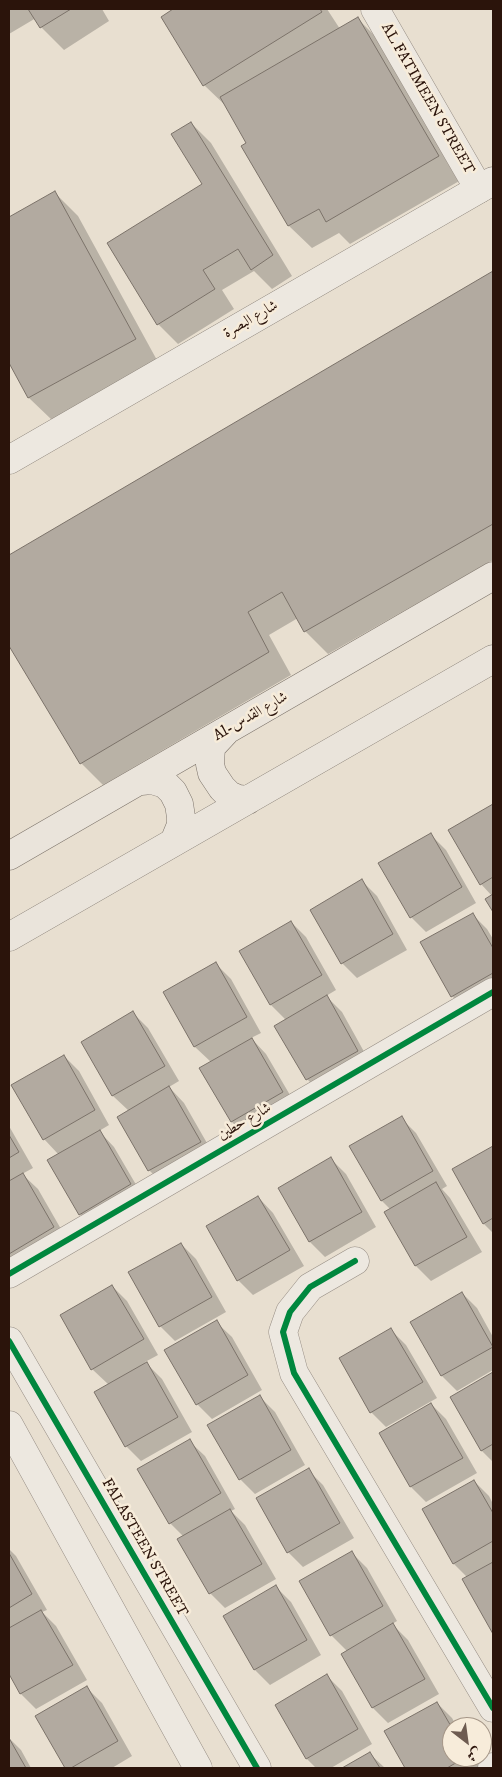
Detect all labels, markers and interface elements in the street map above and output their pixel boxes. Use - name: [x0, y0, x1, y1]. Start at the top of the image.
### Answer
- street label: AL FATIMEEN STREET: [376, 20, 478, 178]
- street label: شارع البصرة: [220, 297, 282, 343]
- street label: Al-شارع القدس: [211, 688, 291, 746]
- street label: شارع حطين: [215, 1100, 275, 1144]
- street label: FALASTEEN STREET: [97, 1476, 191, 1620]
- north arrow: [442, 1717, 492, 1767]
- text: ش: [463, 1743, 485, 1765]

